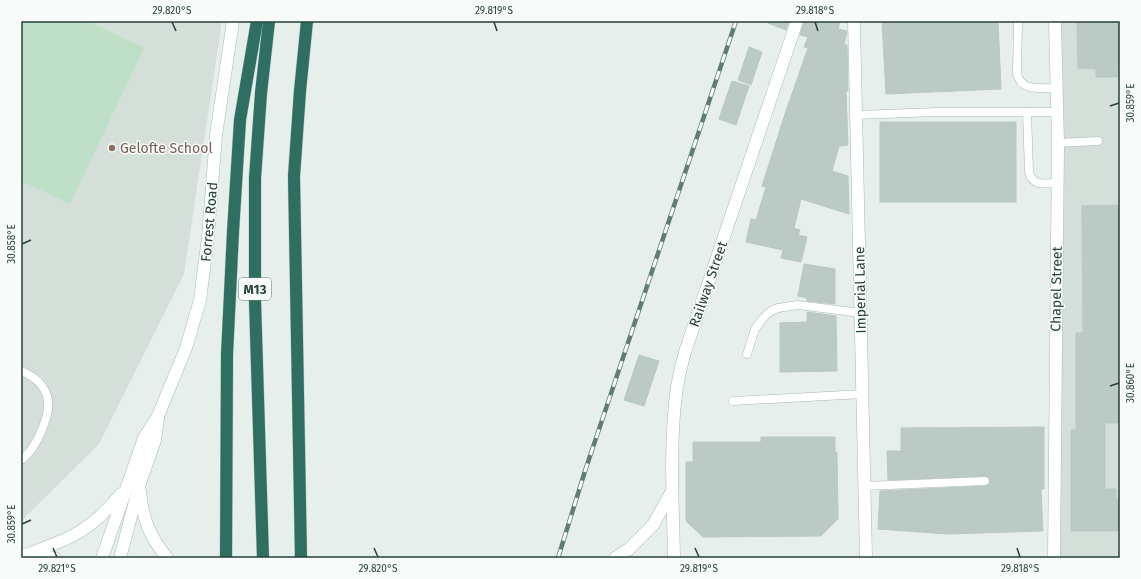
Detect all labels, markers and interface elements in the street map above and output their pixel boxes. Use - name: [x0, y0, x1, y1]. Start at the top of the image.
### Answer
- text: 29.820°S: [152, 5, 192, 17]
- text: 29.819°S: [475, 5, 514, 17]
- text: 29.818°S: [796, 5, 835, 17]
- text: 30.859°E: [1125, 83, 1137, 123]
- place label: Gelofte School: [120, 140, 213, 157]
- marker: Gelofte School: [107, 143, 117, 153]
- street label: Forrest Road: [198, 181, 221, 263]
- text: 30.858°E: [6, 224, 18, 264]
- street label: Railway Street: [686, 238, 731, 329]
- street label: Chapel Street: [1047, 245, 1066, 332]
- street label: Imperial Lane: [851, 246, 870, 334]
- road number: M13: [239, 278, 271, 300]
- text: 30.860°E: [1125, 363, 1137, 403]
- text: 30.859°E: [6, 504, 18, 544]
- text: 29.821°S: [38, 563, 76, 575]
- text: 29.820°S: [358, 563, 398, 575]
- text: 29.819°S: [680, 563, 719, 575]
- text: 29.818°S: [1001, 563, 1040, 575]

